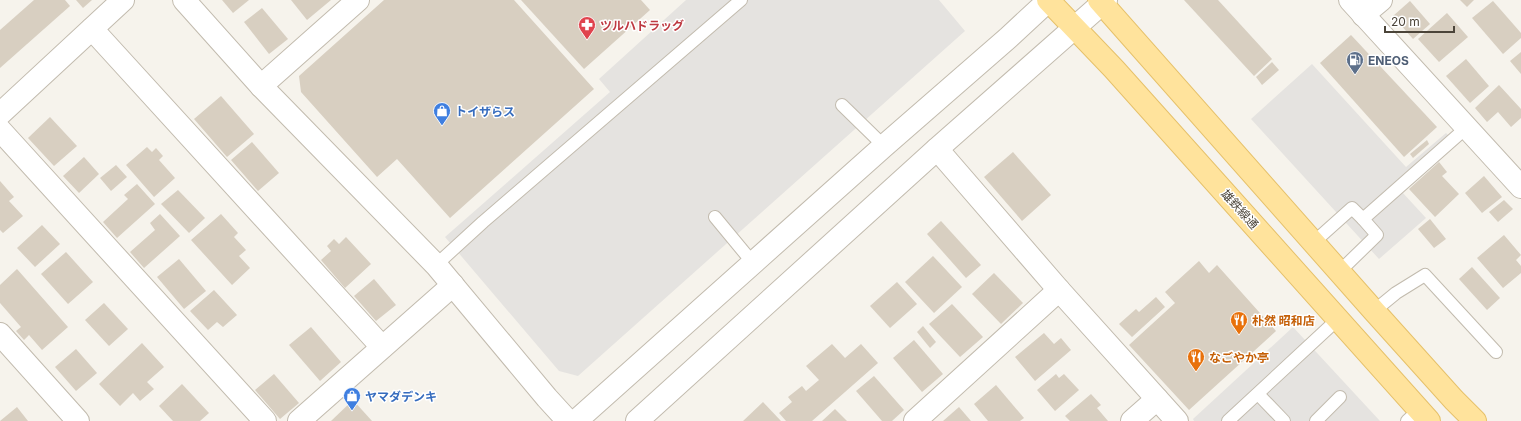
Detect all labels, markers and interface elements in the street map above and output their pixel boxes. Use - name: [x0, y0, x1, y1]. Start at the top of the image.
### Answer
- scale bar: [1385, 8, 1454, 34]
- text: 20 m: [1391, 14, 1420, 29]
- pharmacy icon: ツルハドラッグ: [577, 15, 597, 40]
- place label: ツルハドラッグ: [600, 18, 684, 33]
- fuel station icon: ENEOS: [1345, 50, 1365, 75]
- place label: ENEOS: [1368, 53, 1409, 68]
- shop icon: トイザらス: [432, 101, 452, 126]
- place label: トイザらス: [455, 104, 515, 119]
- street label: 雄鉄線通: [1218, 186, 1262, 232]
- restaurant icon: 朴然 昭和店: [1229, 310, 1249, 335]
- place label: 朴然 昭和店: [1252, 313, 1315, 328]
- restaurant icon: なごやか亭: [1186, 347, 1206, 372]
- place label: なごやか亭: [1209, 350, 1269, 365]
- shop icon: ヤマダデンキ: [342, 386, 362, 411]
- place label: ヤマダデンキ: [365, 389, 437, 404]

